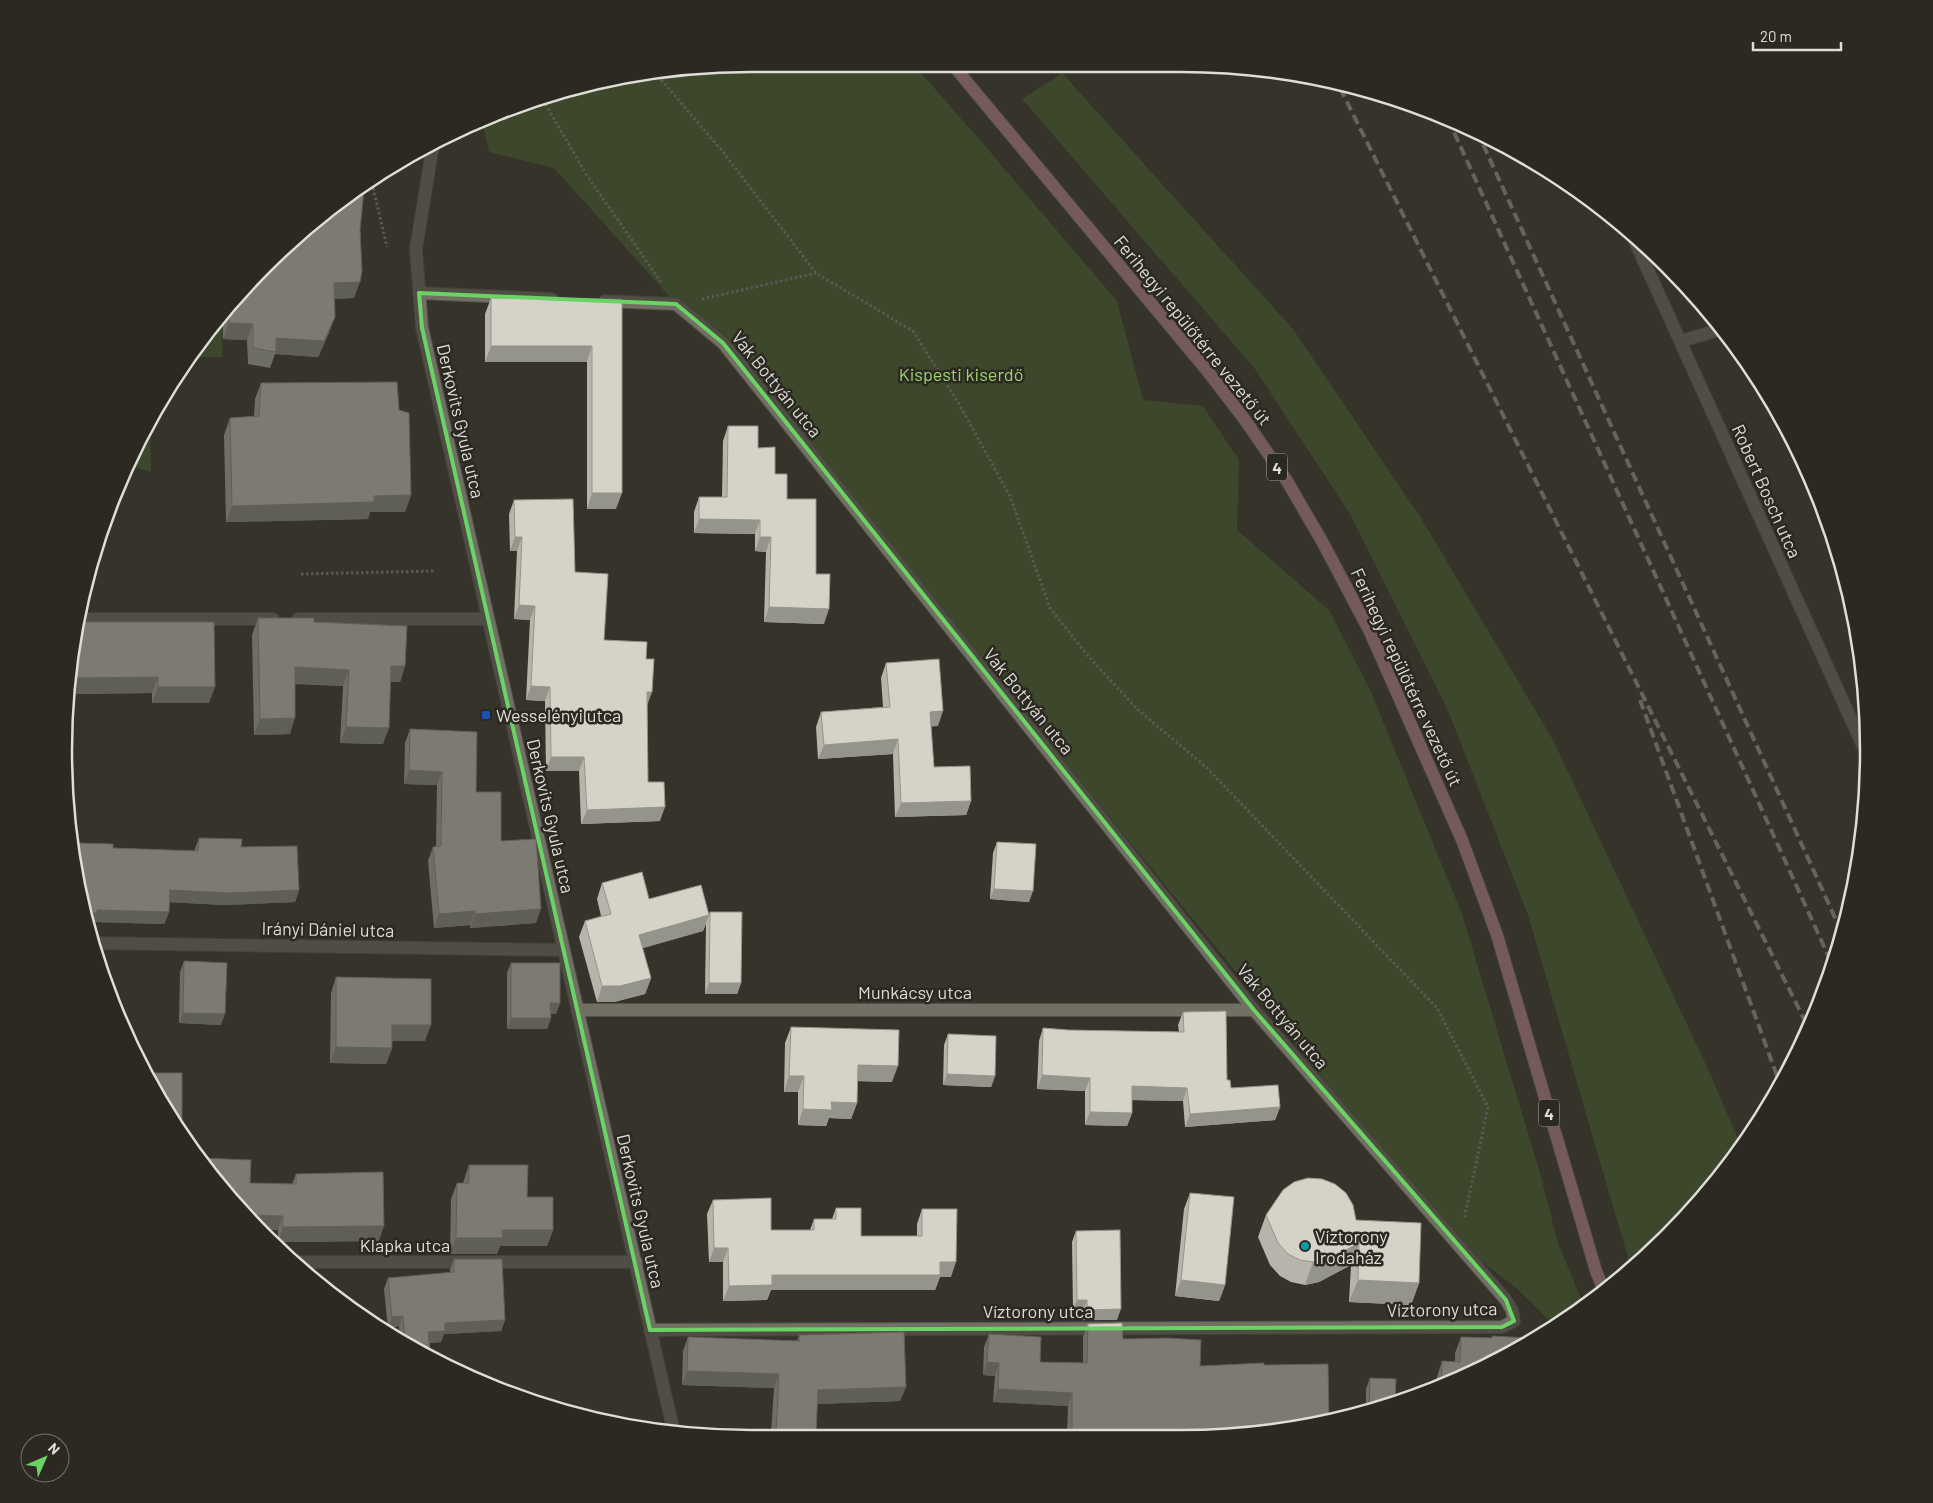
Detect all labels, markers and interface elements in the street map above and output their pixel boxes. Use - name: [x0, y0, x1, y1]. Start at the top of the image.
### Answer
- scale bar: [1753, 20, 1840, 52]
- text: 20 m: [1760, 27, 1792, 45]
- street label: Ferihegyi repülőtérre vezető út: [1110, 231, 1276, 429]
- street label: Vak Bottyán utca: [727, 326, 827, 442]
- street label: Derkovits Gyula utca: [433, 342, 489, 500]
- park label: Kispesti kiserdő: [899, 363, 1023, 385]
- street label: Robert Bosch utca: [1728, 421, 1806, 561]
- road number: 4: [1267, 454, 1287, 481]
- street label: Ferihegyi repülőtérre vezető út: [1347, 564, 1467, 790]
- street label: Vak Bottyán utca: [979, 643, 1079, 759]
- place label: Wesselényi utca: [496, 704, 621, 726]
- marker: Wesselényi utca: [480, 709, 492, 721]
- street label: Derkovits Gyula utca: [523, 737, 579, 895]
- street label: Irányi Dániel utca: [261, 917, 395, 941]
- street label: Vak Bottyán utca: [1233, 959, 1333, 1073]
- street label: Munkácsy utca: [858, 981, 972, 1003]
- road number: 4: [1539, 1100, 1559, 1126]
- street label: Derkovits Gyula utca: [613, 1132, 669, 1290]
- place label: Víztorony Irodaház: [1315, 1225, 1388, 1268]
- street label: Klapka utca: [360, 1234, 450, 1256]
- marker: Víztorony Irodaház: [1299, 1240, 1311, 1252]
- street label: Víztorony utca: [1386, 1297, 1498, 1321]
- street label: Víztorony utca: [983, 1300, 1093, 1322]
- north arrow: [20, 1433, 70, 1483]
- text: N: [45, 1439, 64, 1458]

